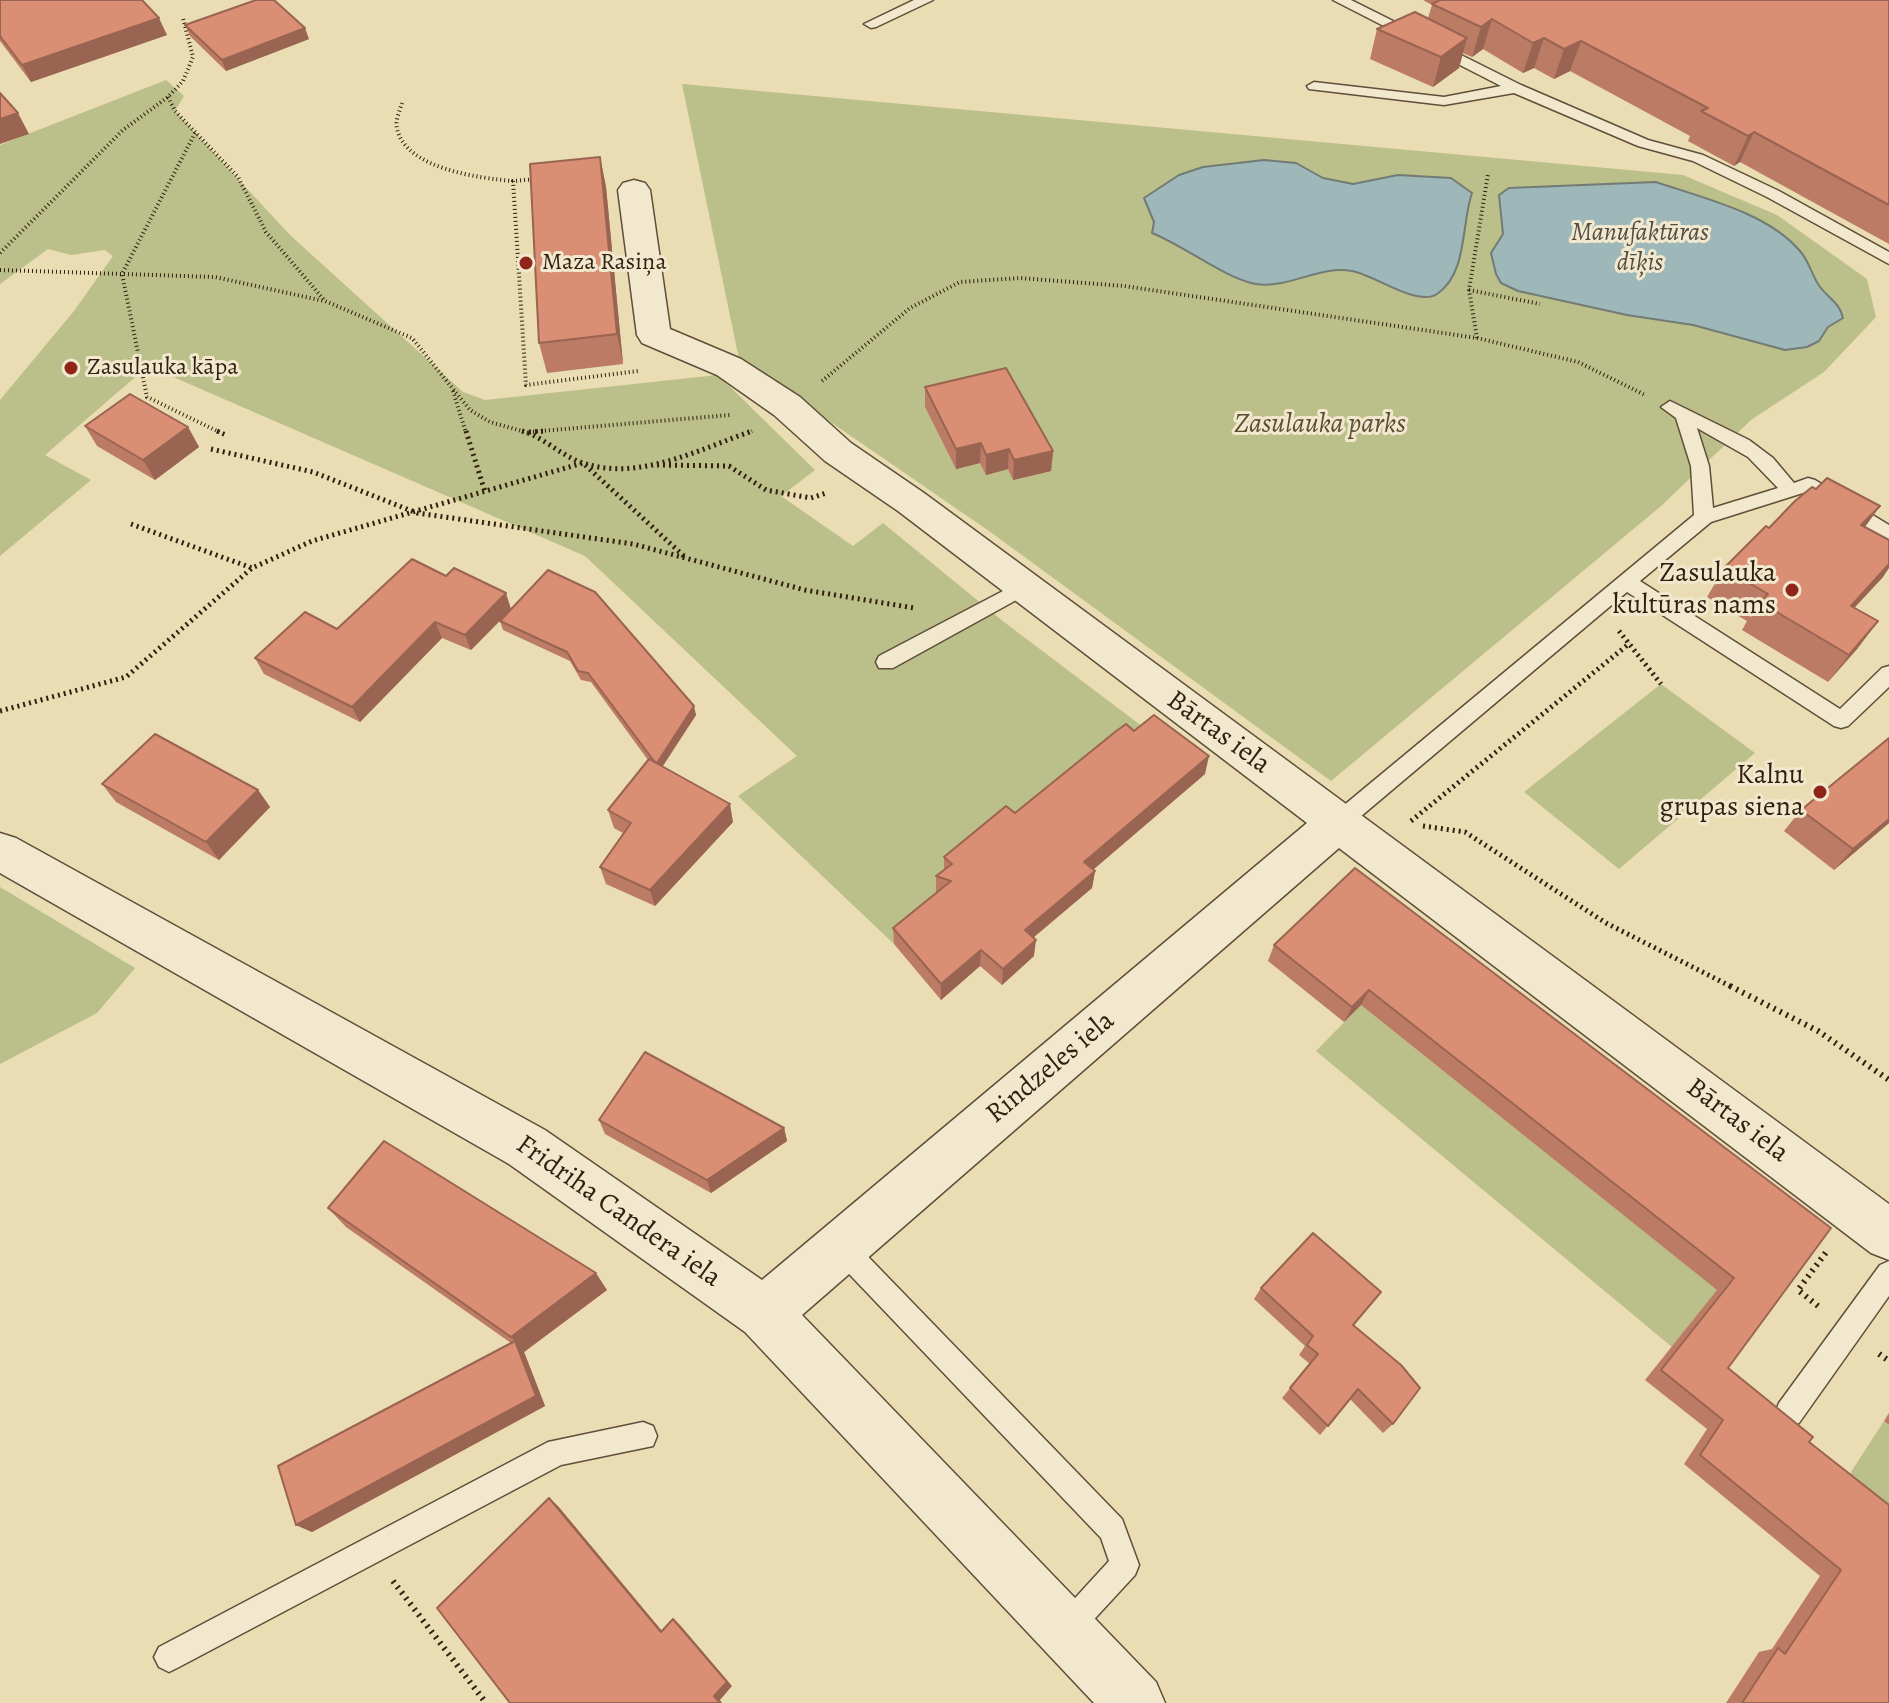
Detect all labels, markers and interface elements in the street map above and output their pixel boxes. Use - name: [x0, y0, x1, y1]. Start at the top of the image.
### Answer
- water label: Manufaktūras dīķis: [1571, 218, 1709, 280]
- place label: Maza Rasiņa: [542, 249, 667, 277]
- marker: Maza Rasiņa: [517, 254, 535, 272]
- place label: Zasulauka kāpa: [87, 354, 238, 382]
- marker: Zasulauka kāpa: [62, 359, 80, 377]
- park label: Zasulauka parks: [1234, 408, 1406, 442]
- place label: Zasulauka kultūras nams: [1612, 557, 1776, 623]
- marker: Zasulauka kultūras nams: [1783, 581, 1801, 599]
- street label: Bārtas iela: [1160, 684, 1276, 782]
- place label: Kalnu grupas siena: [1659, 759, 1804, 825]
- marker: Kalnu grupas siena: [1811, 783, 1829, 801]
- street label: Rindzeles iela: [980, 1005, 1122, 1131]
- street label: Bārtas iela: [1679, 1072, 1795, 1170]
- street label: Fridriha Candera iela: [509, 1129, 727, 1295]

